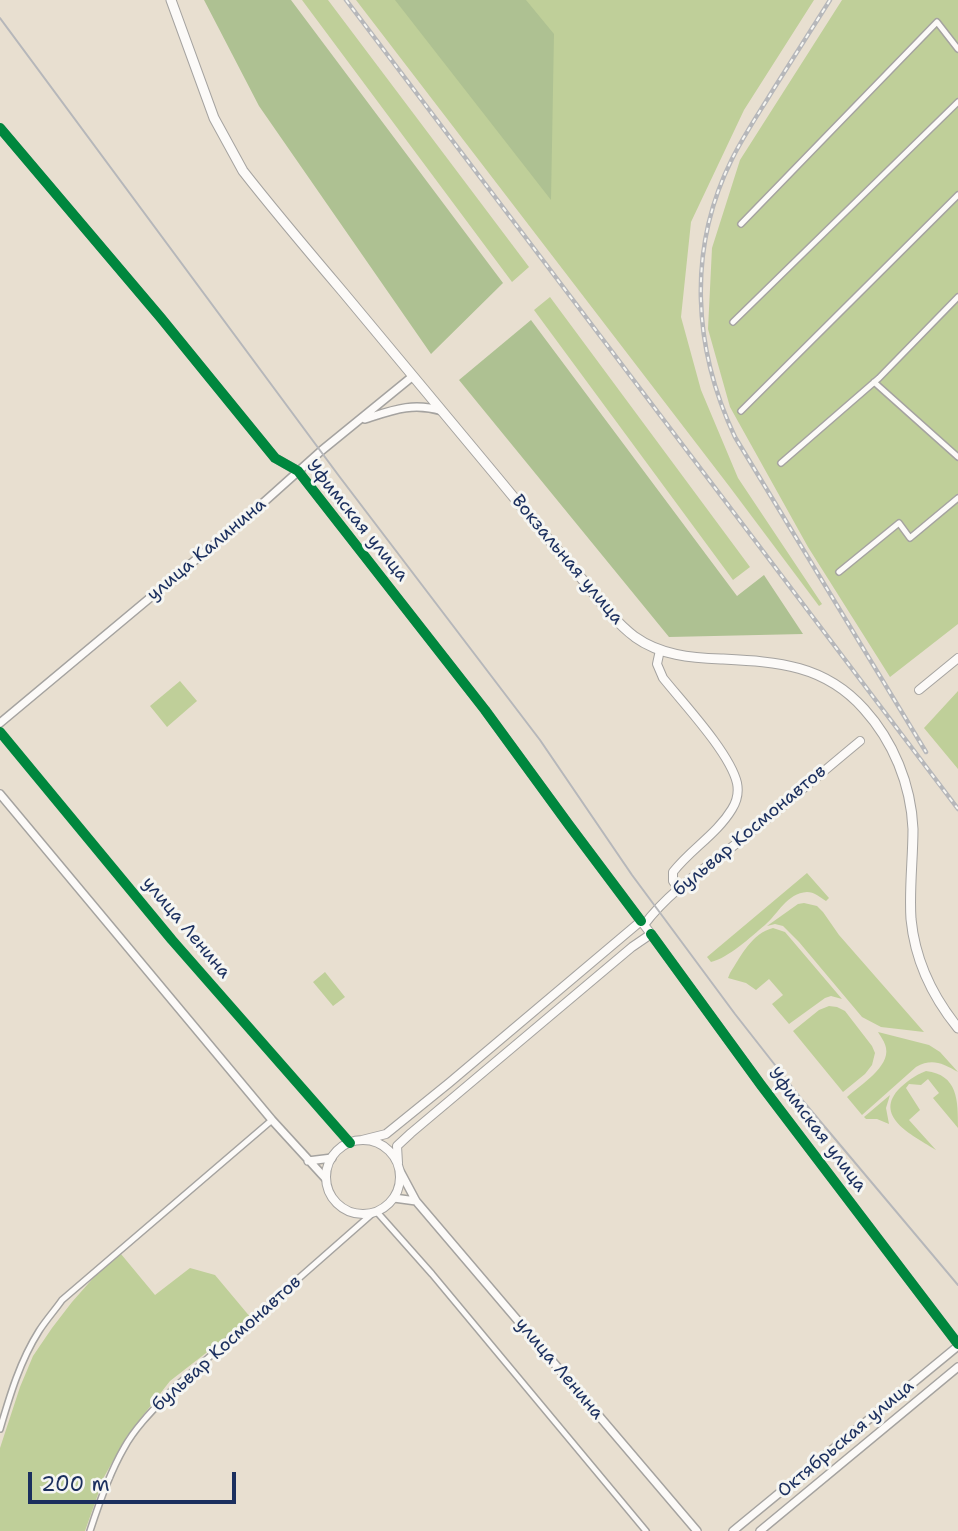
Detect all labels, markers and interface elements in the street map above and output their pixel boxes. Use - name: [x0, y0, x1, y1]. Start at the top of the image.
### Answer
- street label: Уфимская улица: [301, 456, 413, 586]
- street label: Вокзальная улица: [507, 491, 627, 629]
- street label: улица Калинина: [143, 494, 271, 606]
- street label: бульвар Космонавтов: [669, 761, 831, 901]
- street label: улица Ленина: [137, 873, 235, 983]
- street label: Уфимская улица: [763, 1064, 871, 1196]
- street label: бульвар Космонавтов: [148, 1271, 306, 1417]
- street label: улица Ленина: [510, 1314, 608, 1424]
- street label: Октябрьская улица: [773, 1376, 919, 1502]
- scale bar: [32, 1458, 240, 1502]
- text: 200 m: [41, 1470, 110, 1498]

